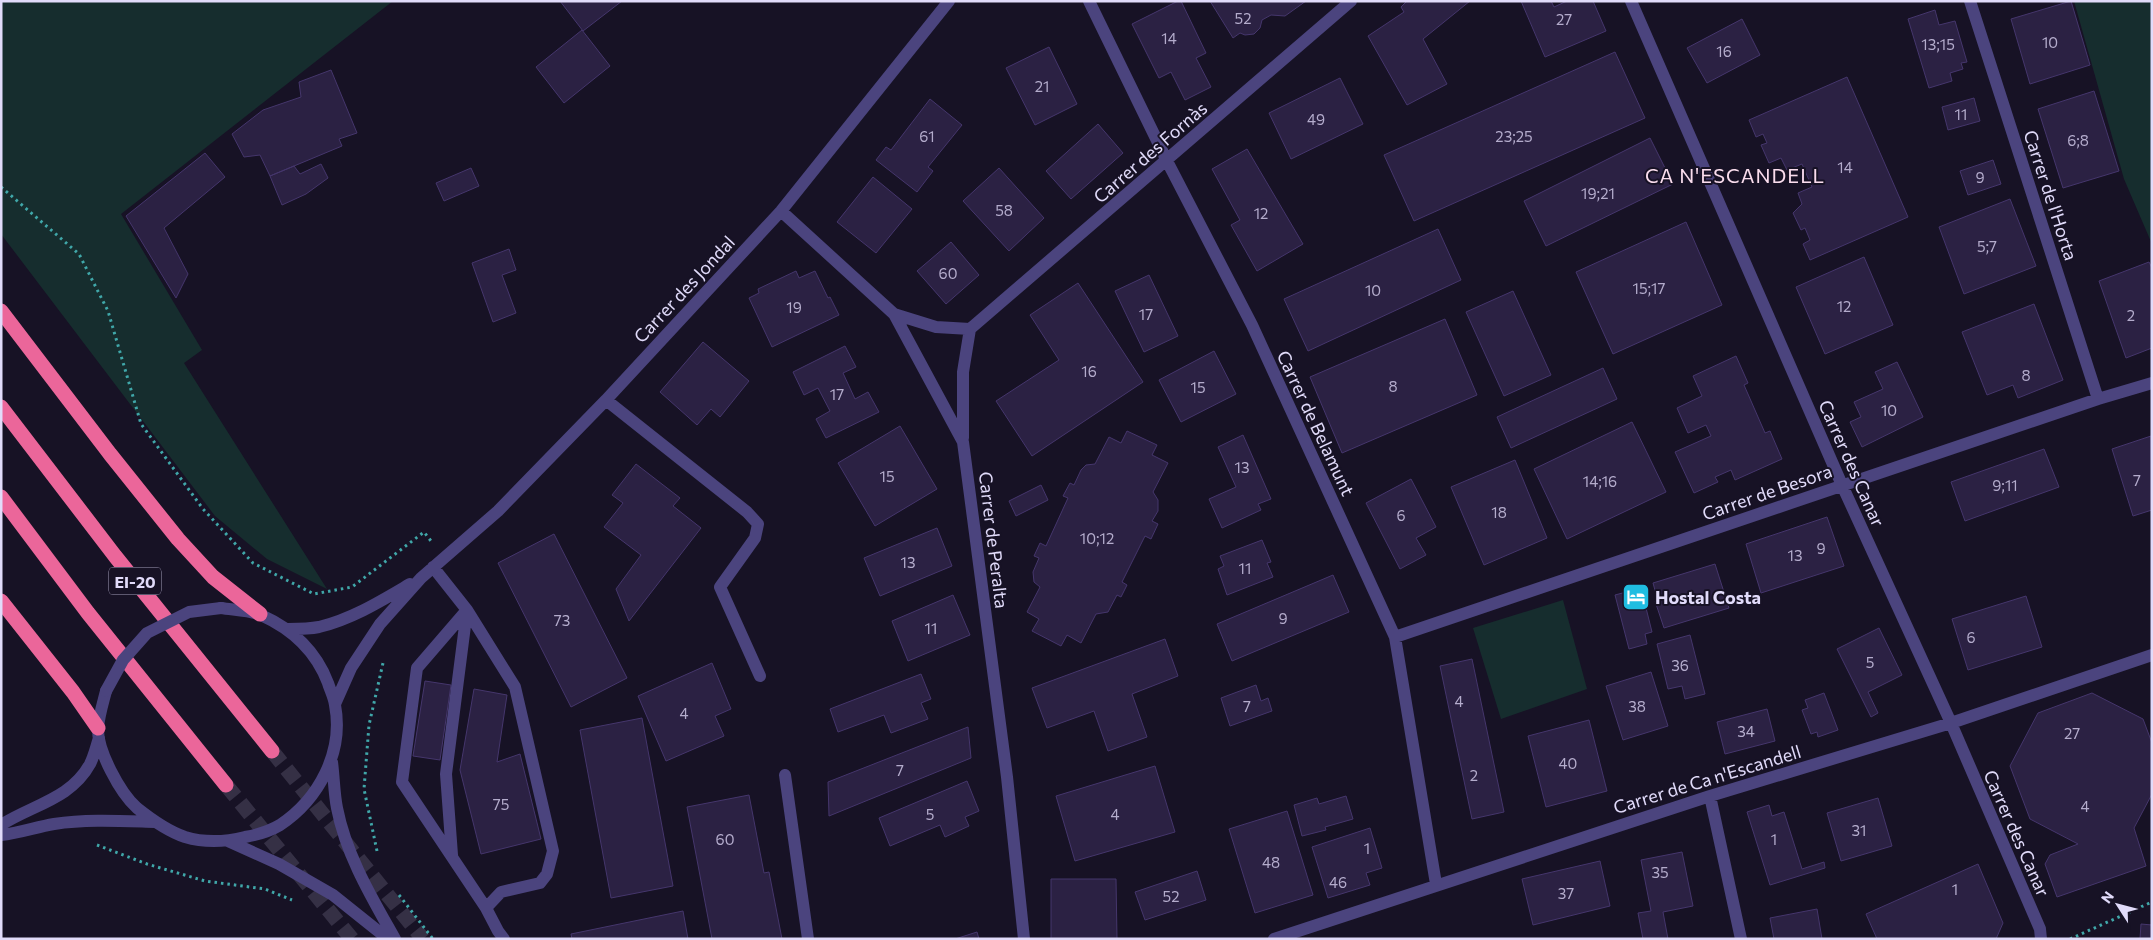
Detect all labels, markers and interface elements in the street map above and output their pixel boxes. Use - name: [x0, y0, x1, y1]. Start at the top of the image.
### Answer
- house number: 52: [1235, 9, 1251, 27]
- house number: 27: [1556, 10, 1572, 28]
- house number: 14: [1161, 29, 1177, 47]
- house number: 10: [2042, 33, 2058, 51]
- house number: 13;15: [1921, 35, 1955, 53]
- house number: 16: [1716, 42, 1732, 60]
- house number: 21: [1035, 77, 1049, 95]
- street label: Carrer des Fornàs: [1089, 97, 1211, 207]
- house number: 11: [1955, 105, 1967, 123]
- house number: 49: [1307, 110, 1325, 128]
- house number: 61: [919, 127, 935, 145]
- house number: 23;25: [1495, 127, 1533, 145]
- street label: Carrer de l'Horta: [2020, 127, 2082, 263]
- house number: 6;8: [2067, 131, 2089, 149]
- house number: 14: [1837, 158, 1853, 176]
- district label: CA N'ESCANDELL: [1645, 163, 1825, 187]
- house number: 9: [1975, 168, 1985, 186]
- house number: 19;21: [1581, 184, 1615, 202]
- house number: 58: [995, 201, 1013, 219]
- house number: 12: [1254, 204, 1268, 222]
- street label: Carrer des Jondal: [629, 231, 739, 347]
- house number: 5;7: [1977, 237, 1997, 255]
- house number: 60: [939, 264, 957, 282]
- house number: 15;17: [1633, 279, 1666, 297]
- house number: 10: [1365, 281, 1381, 299]
- house number: 12: [1837, 297, 1851, 315]
- house number: 19: [786, 298, 802, 316]
- house number: 17: [1139, 305, 1153, 323]
- house number: 2: [2127, 306, 2135, 324]
- street label: Carrer de Belamunt: [1273, 347, 1359, 499]
- house number: 16: [1081, 362, 1097, 380]
- house number: 8: [2021, 366, 2031, 384]
- house number: 8: [1388, 377, 1398, 395]
- house number: 15: [1190, 378, 1206, 396]
- house number: 17: [830, 385, 844, 403]
- street label: Carrer des Canar: [1814, 396, 1890, 530]
- house number: 10: [1881, 401, 1897, 419]
- house number: 13: [1235, 458, 1249, 476]
- street label: Carrer de Besora: [1699, 459, 1835, 525]
- house number: 15: [879, 467, 895, 485]
- street label: Carrer de Peralta: [975, 470, 1013, 610]
- house number: 7: [2133, 471, 2141, 489]
- house number: 14;16: [1583, 472, 1617, 490]
- house number: 9;11: [1992, 476, 2018, 494]
- house number: 18: [1491, 503, 1507, 521]
- house number: 6: [1396, 506, 1406, 524]
- house number: 10;12: [1080, 529, 1114, 547]
- house number: 9: [1816, 539, 1826, 557]
- house number: 13: [1788, 546, 1802, 564]
- house number: 13: [901, 553, 915, 571]
- house number: 11: [1239, 559, 1251, 577]
- road number: EI-20: [109, 568, 161, 594]
- hotel icon: Hostal Costa: [1621, 582, 1651, 612]
- place label: Hostal Costa: [1655, 586, 1761, 608]
- house number: 9: [1278, 609, 1288, 627]
- house number: 73: [554, 611, 570, 629]
- house number: 11: [925, 619, 937, 637]
- house number: 6: [1966, 628, 1976, 646]
- house number: 5: [1866, 653, 1874, 671]
- house number: 36: [1671, 656, 1689, 674]
- house number: 4: [1455, 692, 1464, 710]
- house number: 7: [1243, 697, 1251, 715]
- house number: 38: [1628, 697, 1646, 715]
- house number: 4: [680, 704, 689, 722]
- house number: 34: [1737, 722, 1755, 740]
- house number: 27: [2064, 724, 2080, 742]
- street label: Carrer de Ca n'Escandell: [1611, 740, 1803, 818]
- house number: 40: [1559, 754, 1577, 772]
- house number: 7: [896, 761, 904, 779]
- house number: 2: [1470, 766, 1478, 784]
- street label: Carrer des Canar: [1979, 766, 2055, 900]
- house number: 75: [493, 795, 509, 813]
- house number: 4: [2081, 797, 2090, 815]
- house number: 5: [926, 805, 934, 823]
- house number: 4: [1111, 805, 1120, 823]
- house number: 31: [1852, 821, 1866, 839]
- house number: 60: [716, 830, 734, 848]
- house number: 1: [1771, 830, 1777, 848]
- house number: 1: [1364, 839, 1370, 857]
- house number: 48: [1262, 853, 1280, 871]
- house number: 35: [1651, 863, 1669, 881]
- house number: 46: [1329, 873, 1347, 891]
- house number: 1: [1952, 880, 1958, 898]
- north arrow: [2093, 880, 2143, 930]
- house number: 37: [1558, 884, 1574, 902]
- house number: 52: [1163, 887, 1179, 905]
- text: N: [2097, 888, 2117, 906]

